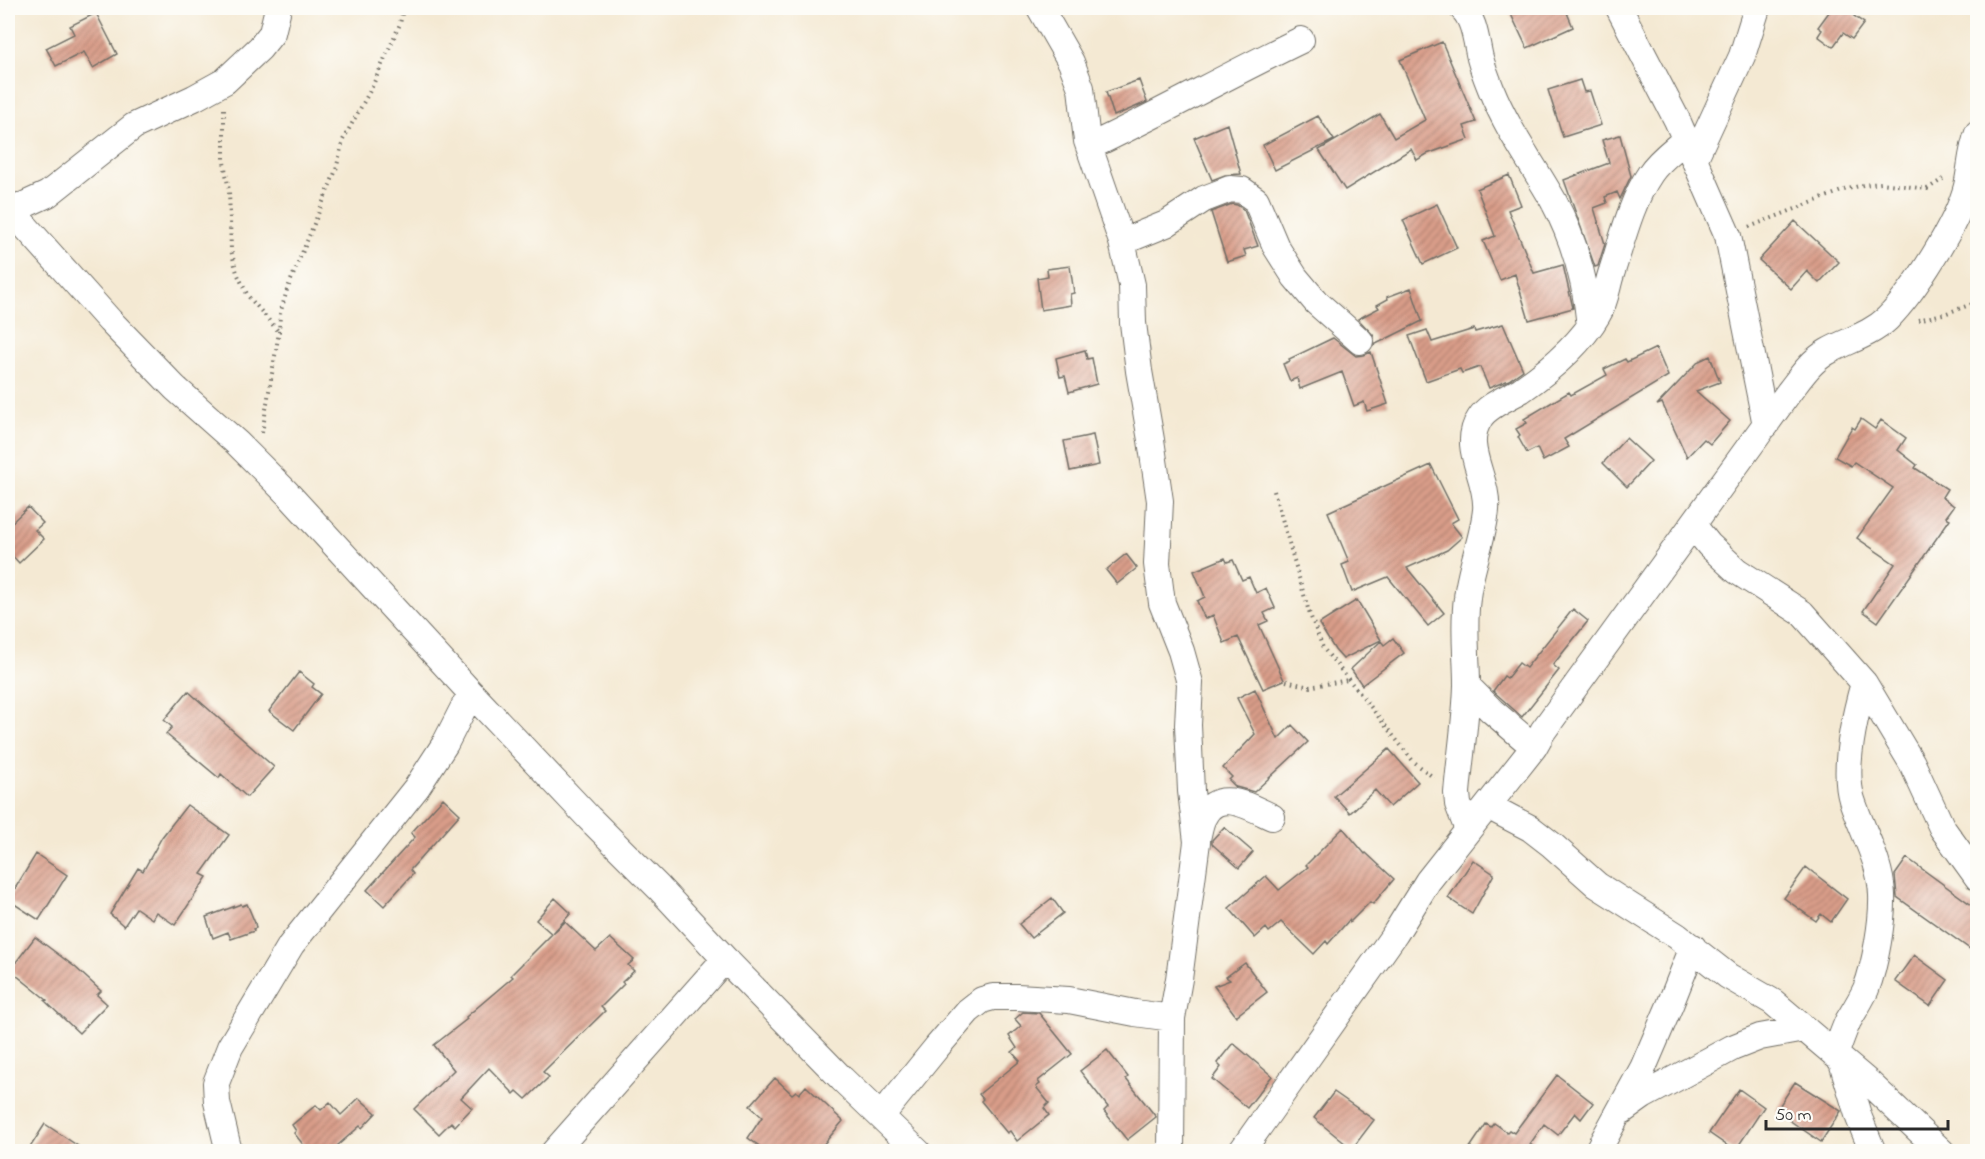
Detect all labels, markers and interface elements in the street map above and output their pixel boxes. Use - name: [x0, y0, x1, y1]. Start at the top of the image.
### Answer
- scale bar: [1766, 1093, 1948, 1131]
- text: 50 m: [1775, 1103, 1812, 1129]

